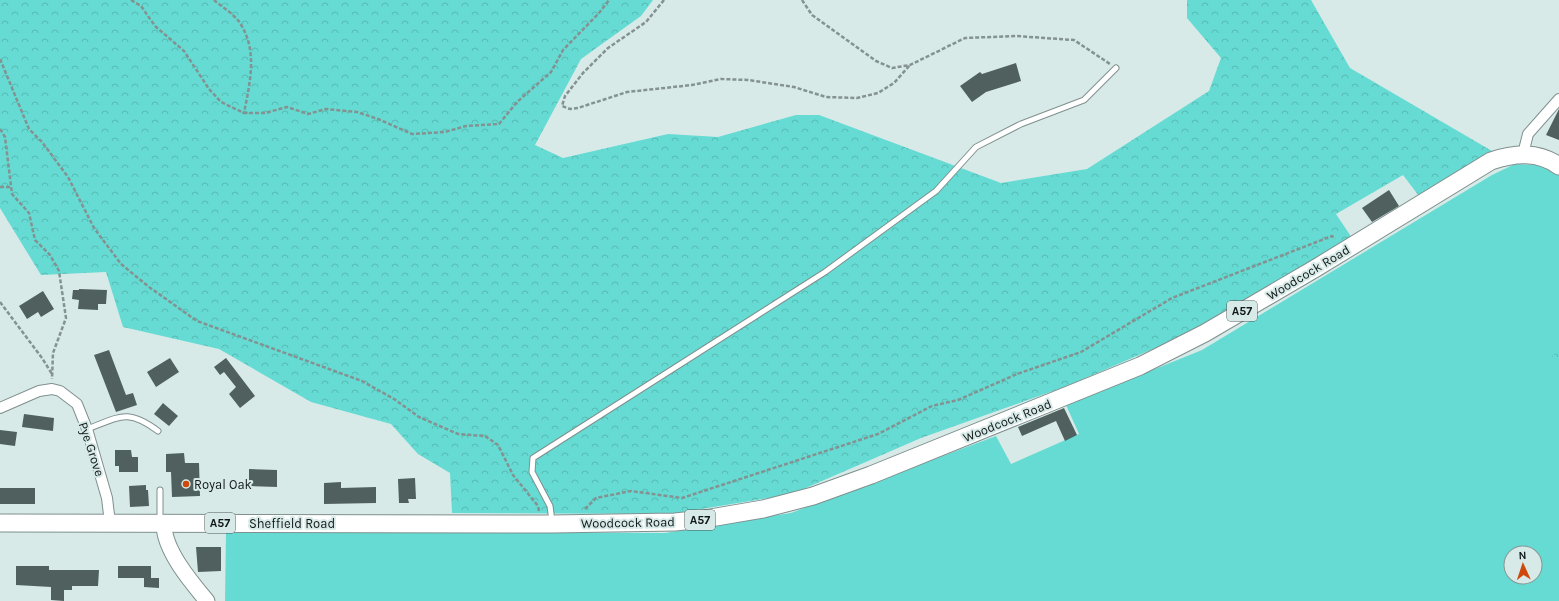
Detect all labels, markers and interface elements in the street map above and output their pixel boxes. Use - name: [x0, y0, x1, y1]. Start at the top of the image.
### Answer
- street label: Woodcock Road: [1264, 242, 1352, 303]
- road number: A57: [1227, 301, 1257, 321]
- street label: Woodcock Road: [961, 396, 1054, 445]
- street label: Pye Grove: [76, 420, 107, 479]
- place label: Royal Oak: [194, 477, 252, 492]
- marker: Royal Oak: [181, 479, 191, 489]
- road number: A57: [685, 510, 715, 530]
- road number: A57: [205, 513, 235, 533]
- street label: Woodcock Road: [581, 514, 675, 531]
- street label: Sheffield Road: [249, 516, 335, 531]
- north arrow: [1503, 545, 1543, 585]
- text: N: [1518, 549, 1527, 562]

